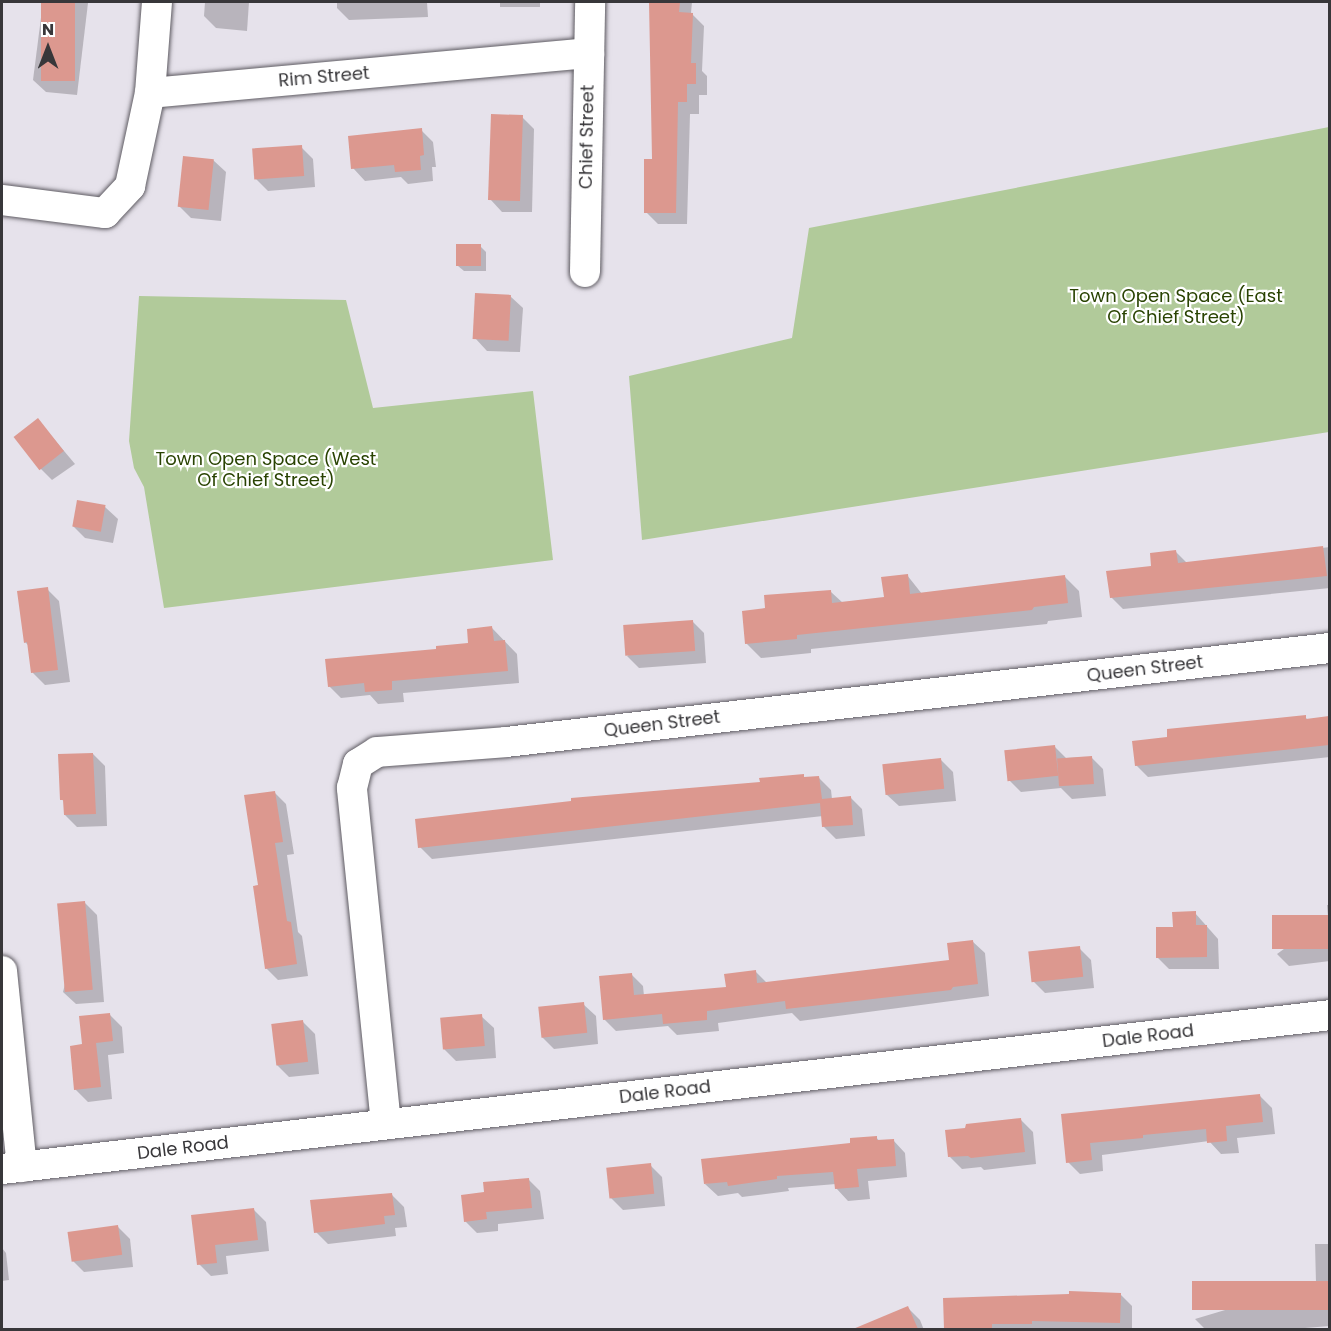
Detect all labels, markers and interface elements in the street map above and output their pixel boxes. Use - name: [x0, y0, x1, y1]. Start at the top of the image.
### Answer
- north arrow: [18, 18, 78, 78]
- text: N: [42, 18, 54, 41]
- street label: Rim Street: [278, 62, 370, 92]
- street label: Chief Street: [575, 85, 599, 189]
- park label: Town Open Space (East Of Chief Street): [1069, 286, 1283, 328]
- park label: Town Open Space (West Of Chief Street): [156, 449, 376, 492]
- street label: Queen Street: [1086, 651, 1204, 687]
- street label: Queen Street: [603, 706, 721, 742]
- street label: Dale Road: [1101, 1020, 1195, 1052]
- street label: Dale Road: [618, 1076, 712, 1108]
- street label: Dale Road: [136, 1132, 230, 1164]

